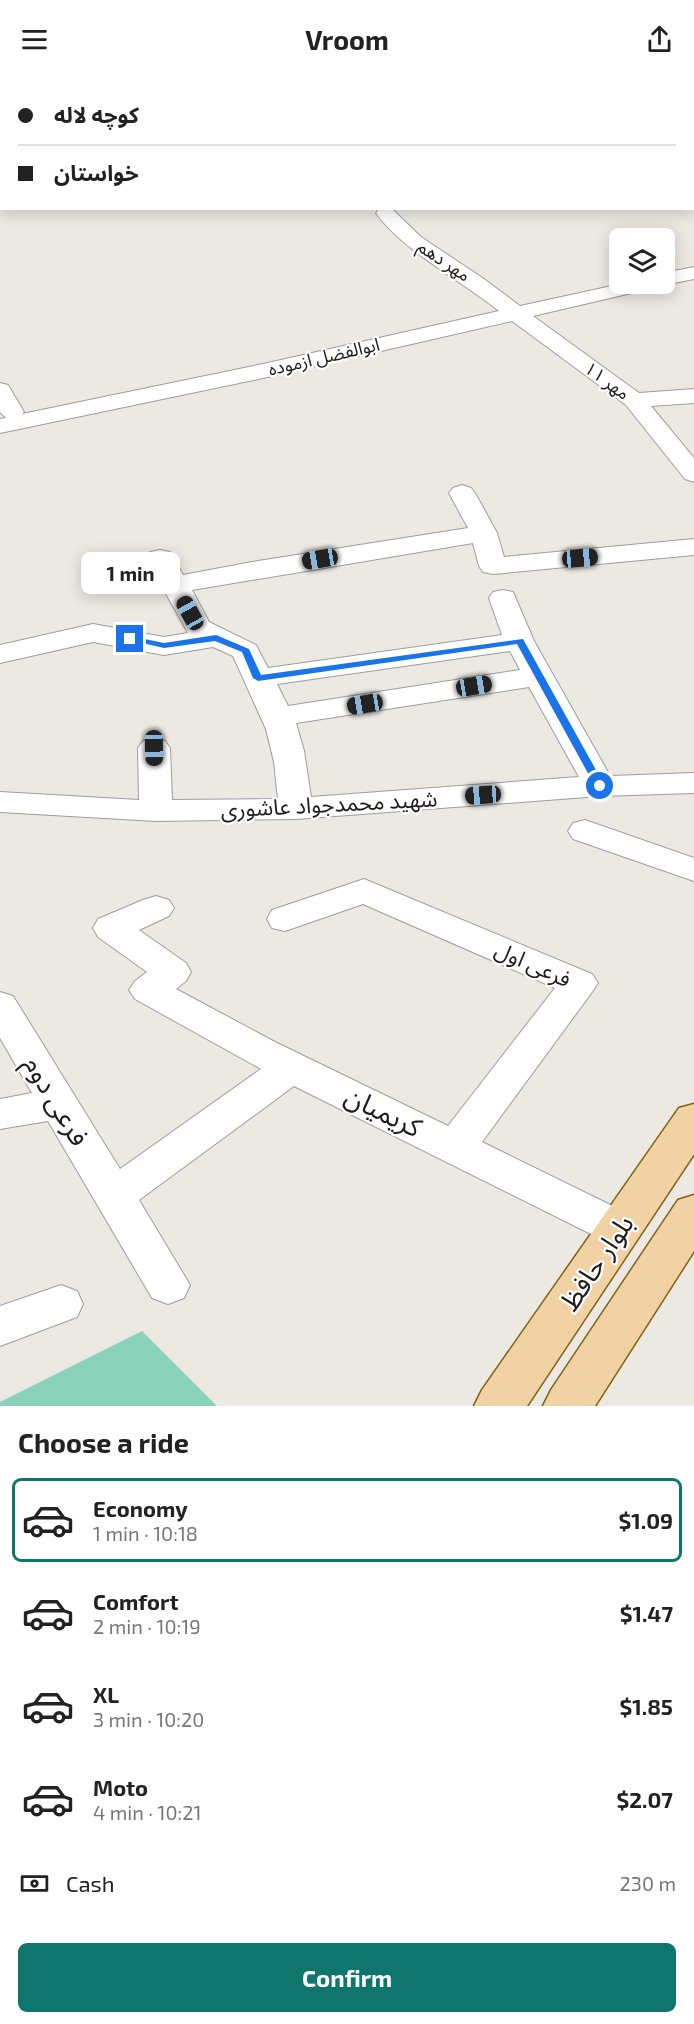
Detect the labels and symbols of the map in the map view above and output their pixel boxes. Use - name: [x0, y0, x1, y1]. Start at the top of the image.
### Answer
- street label: مهر دهم: [412, 235, 475, 288]
- street label: ابوالفضل ازموده: [266, 333, 382, 381]
- street label: مهر ۱۱: [580, 357, 634, 405]
- car: [301, 547, 339, 571]
- car: [561, 547, 599, 569]
- callout: 1 min: [80, 552, 180, 594]
- car: [173, 593, 207, 633]
- route end: [116, 625, 143, 652]
- car: [455, 674, 493, 698]
- car: [346, 692, 384, 716]
- car: [145, 730, 163, 766]
- route start: [586, 772, 613, 799]
- street label: شهید محمدجواد عاشوری: [220, 784, 438, 824]
- car: [464, 785, 502, 805]
- street label: فرعی اول: [491, 935, 575, 992]
- street label: فرعی دوم: [13, 1049, 97, 1154]
- street label: کریمیان: [340, 1078, 428, 1145]
- street label: بلوار حافظ: [552, 1208, 641, 1317]

